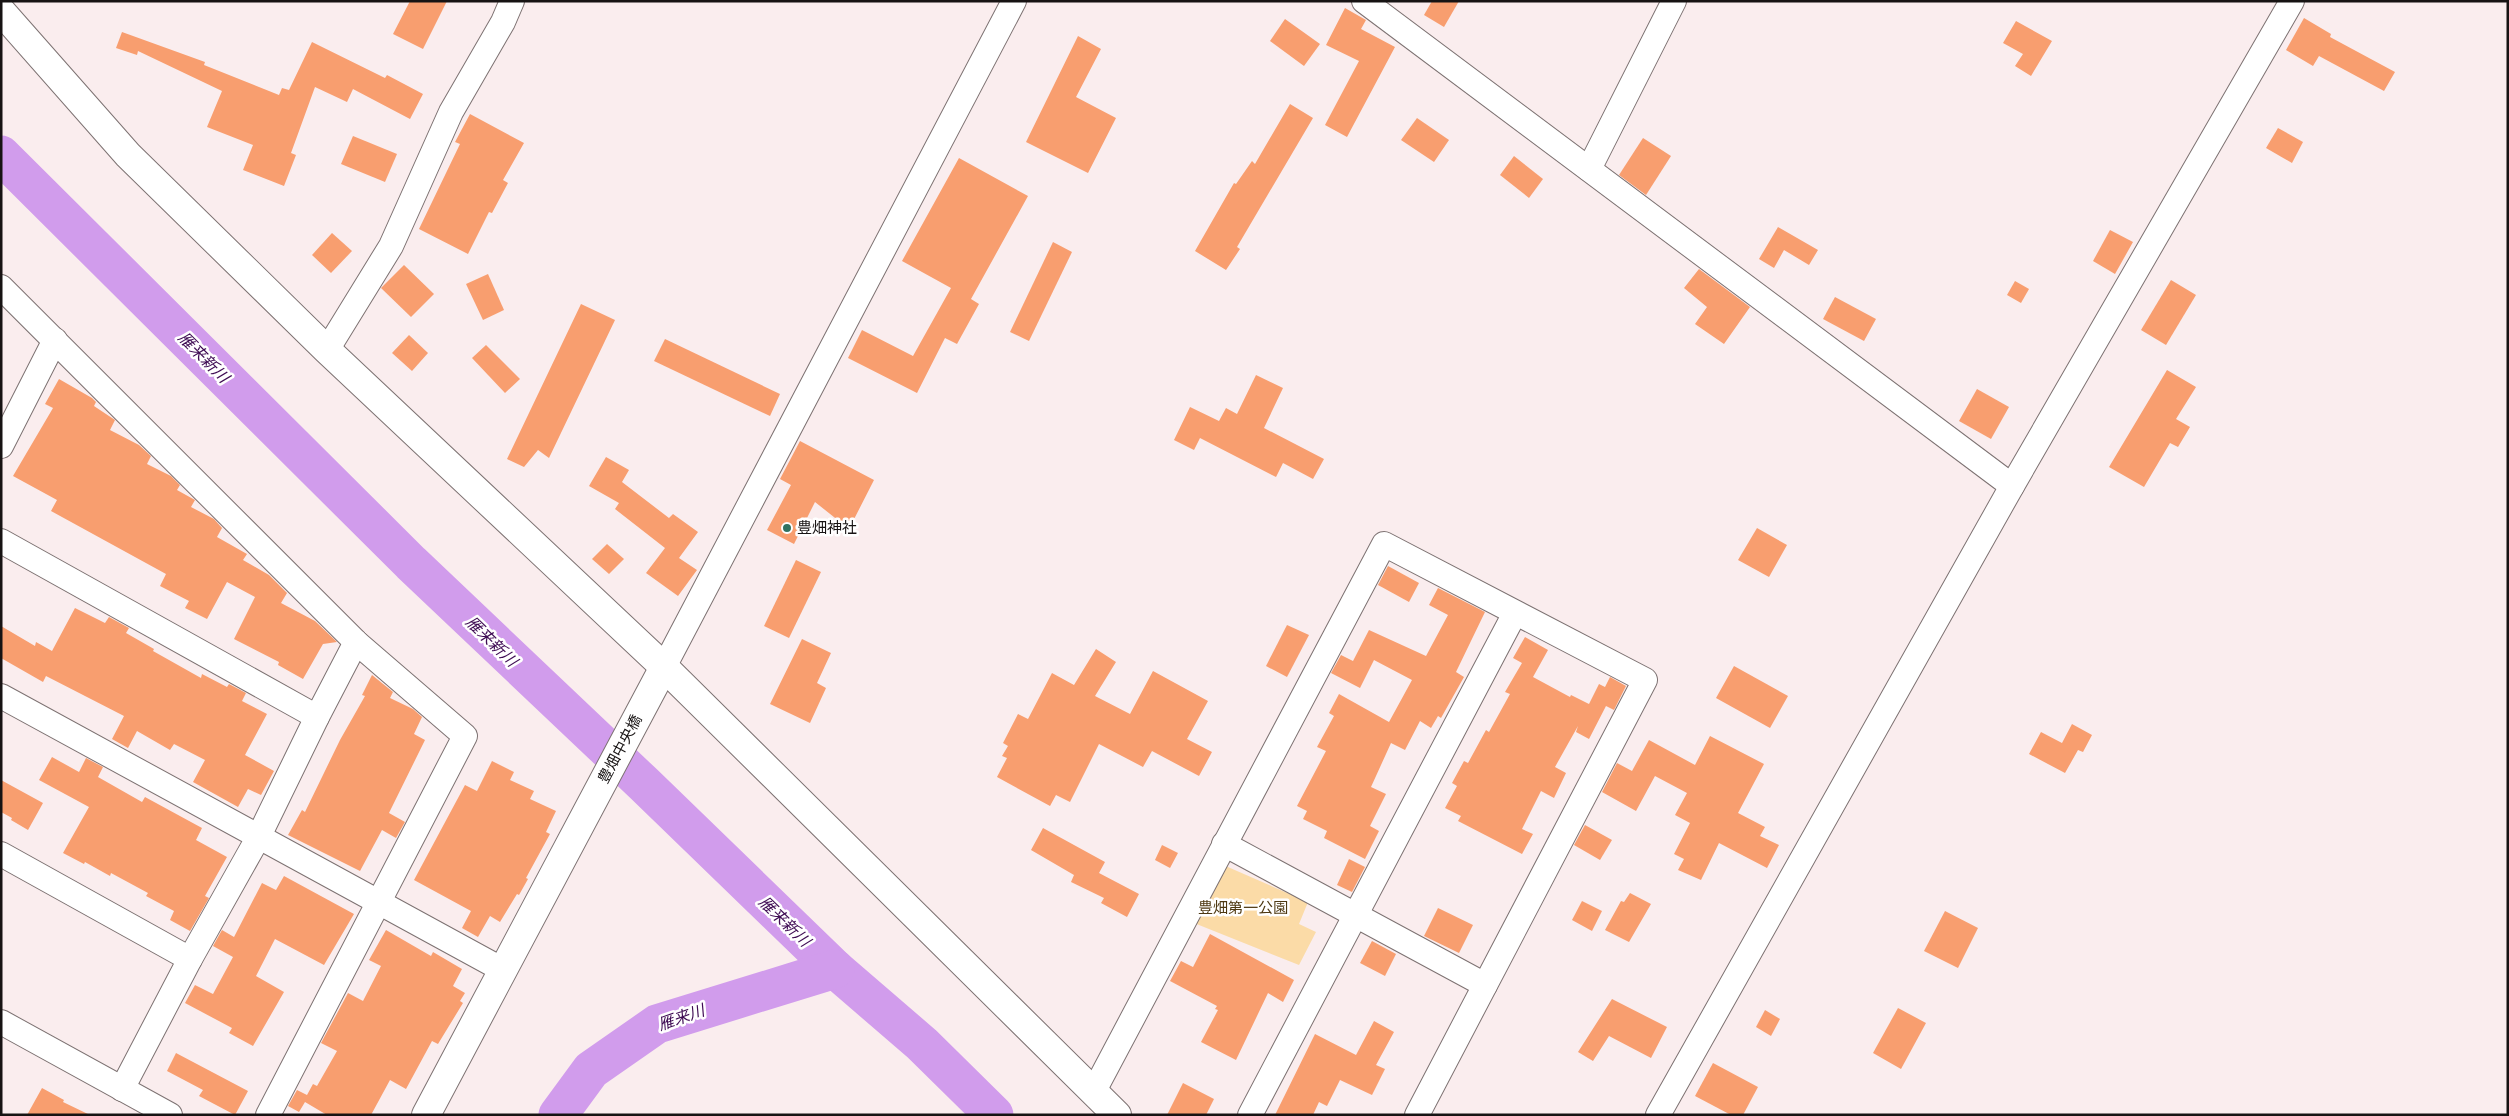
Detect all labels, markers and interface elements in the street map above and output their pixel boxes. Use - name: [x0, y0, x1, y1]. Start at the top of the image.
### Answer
- water label: 雁来新川: [174, 327, 235, 388]
- place label: 豊畑神社: [797, 518, 857, 537]
- marker: 豊畑神社: [781, 522, 793, 534]
- water label: 雁来新川: [462, 612, 523, 672]
- street label: 豊畑中央橋: [594, 711, 646, 786]
- water label: 雁来新川: [755, 892, 816, 952]
- park label: 豊畑第一公園: [1198, 898, 1288, 917]
- water label: 雁来川: [655, 999, 709, 1034]

